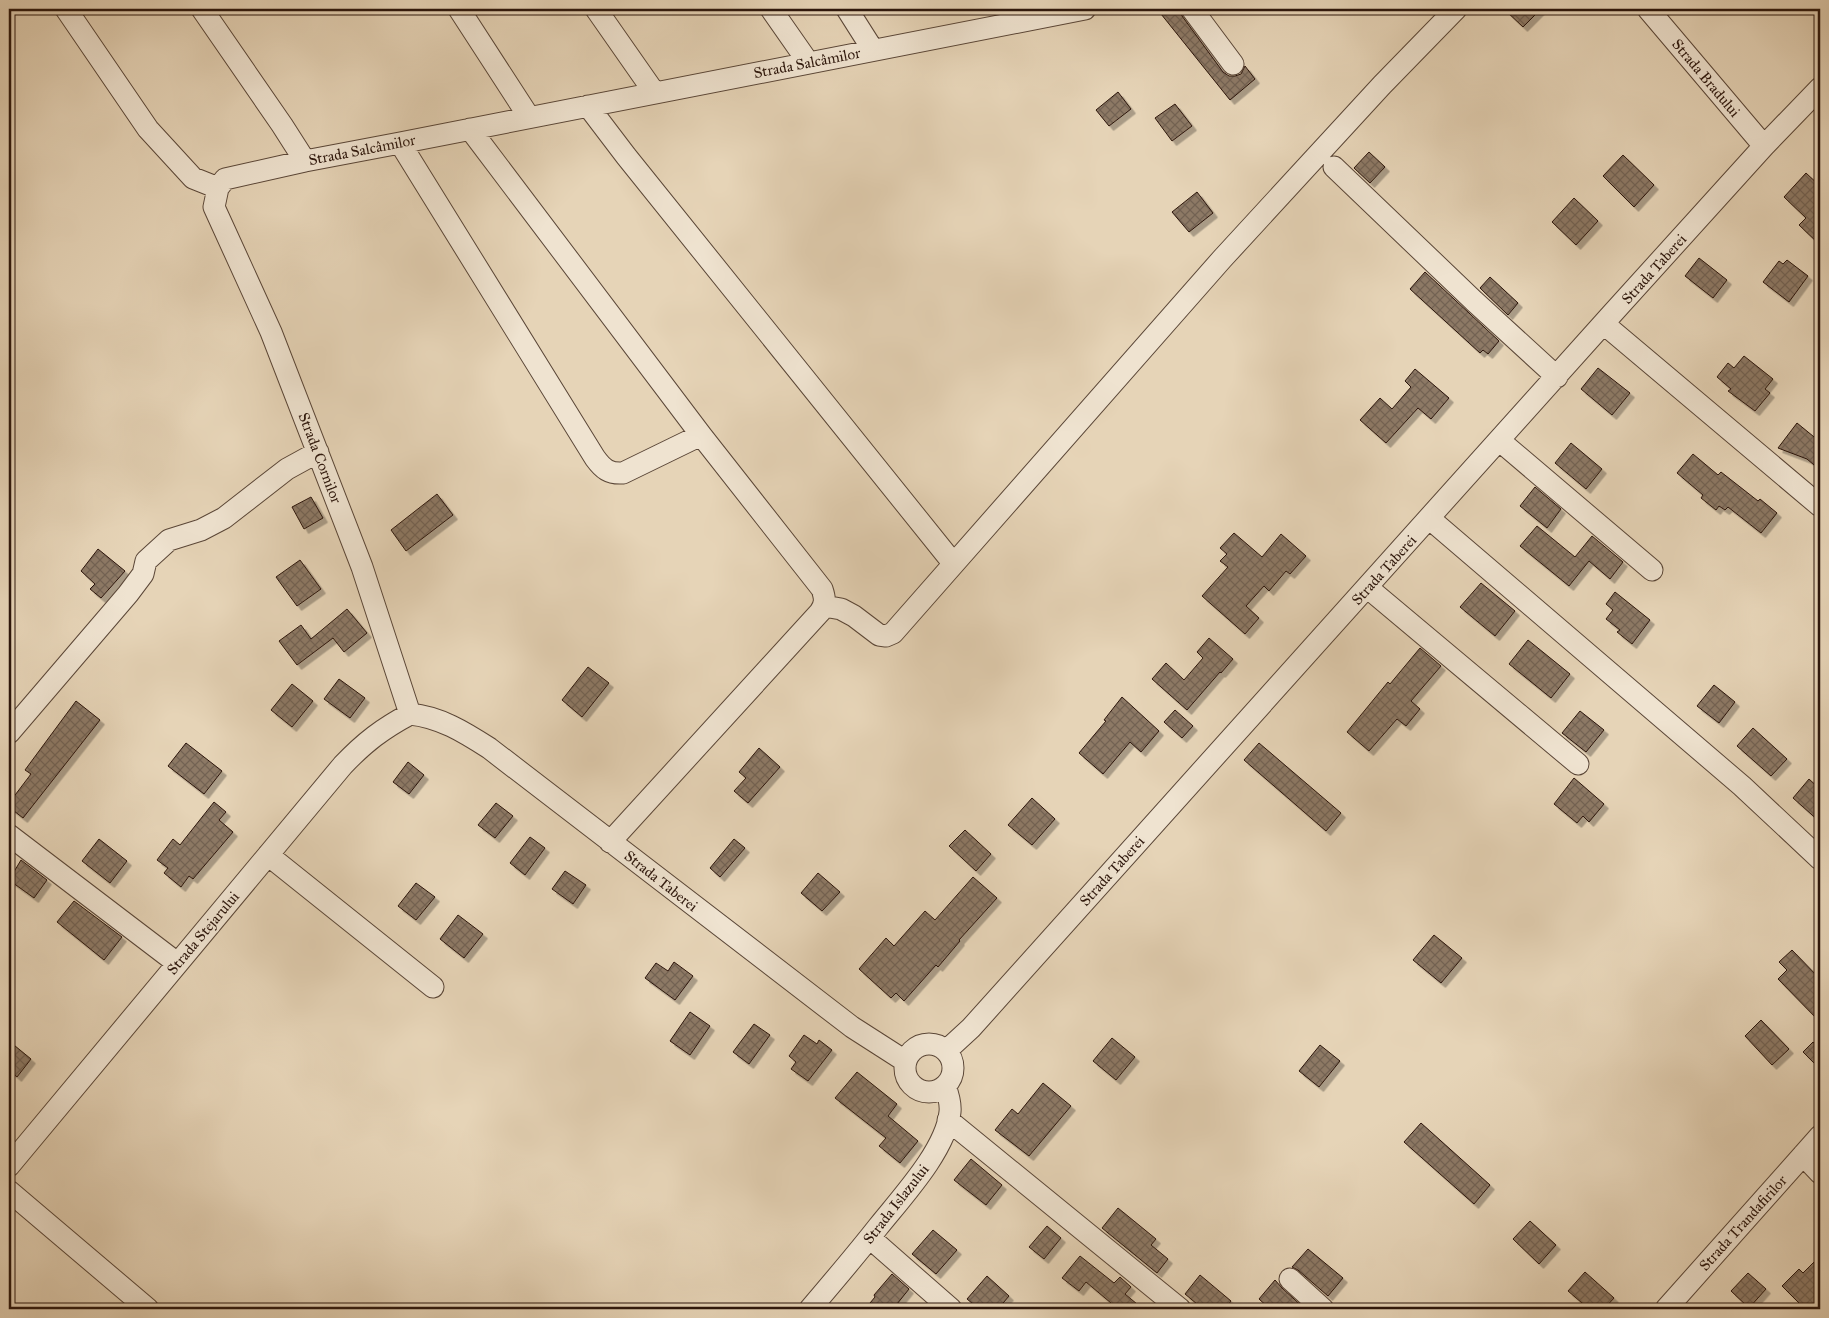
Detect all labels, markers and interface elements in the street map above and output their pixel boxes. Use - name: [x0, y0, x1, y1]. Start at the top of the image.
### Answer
- street label: Strada Bradului: [1668, 35, 1744, 121]
- street label: Strada Salcâmilor: [752, 44, 862, 82]
- street label: Strada Salcâmilor: [307, 131, 417, 169]
- street label: Strada Taberei: [1618, 230, 1690, 308]
- street label: Strada Cornilor: [294, 410, 346, 506]
- street label: Strada Taberei: [1348, 531, 1420, 609]
- street label: Strada Taberei: [1076, 832, 1148, 910]
- street label: Strada Taberei: [621, 847, 701, 915]
- street label: Strada Stejarului: [163, 888, 243, 978]
- street label: Strada Islazului: [859, 1161, 933, 1247]
- street label: Strada Trandafirilor: [1695, 1171, 1791, 1275]

